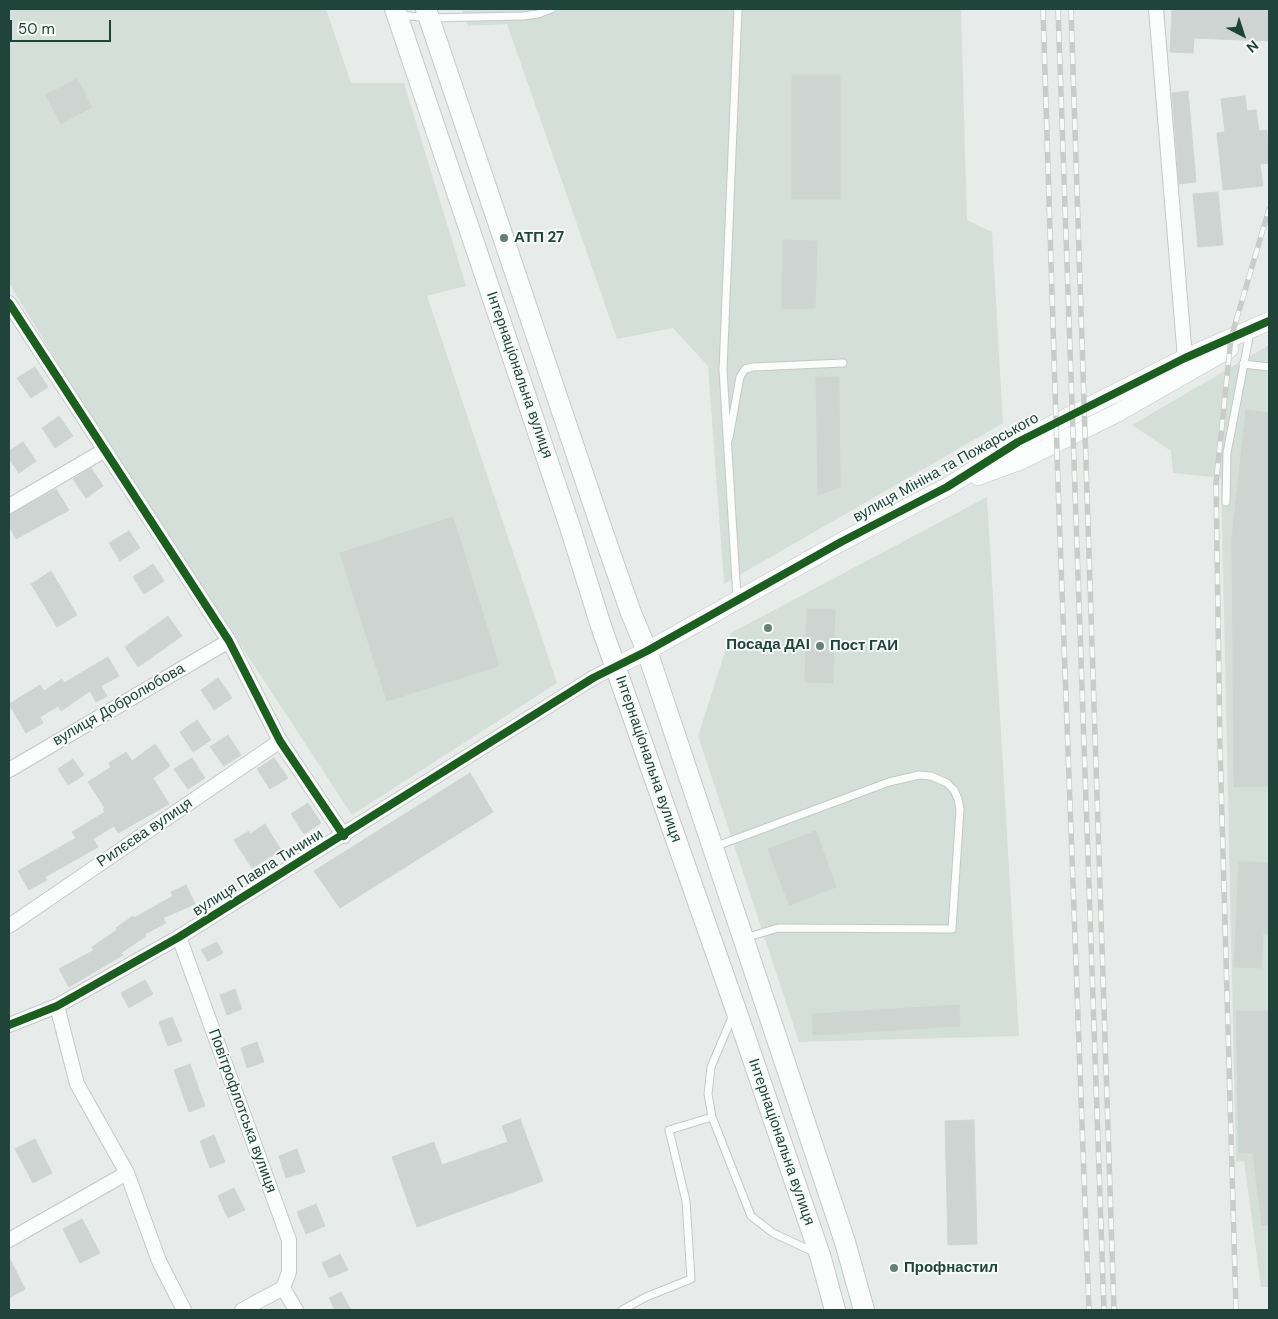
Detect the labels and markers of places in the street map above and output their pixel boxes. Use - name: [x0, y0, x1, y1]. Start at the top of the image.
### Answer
- place label: АТП 27: [514, 229, 564, 247]
- marker: АТП 27: [498, 232, 510, 244]
- marker: Посада ДАІ: [762, 622, 774, 634]
- place label: Посада ДАІ: [726, 636, 810, 654]
- place label: Пост ГАИ: [830, 637, 898, 655]
- marker: Пост ГАИ: [814, 640, 826, 652]
- place label: Профнастил: [904, 1259, 998, 1277]
- marker: Профнастил: [888, 1262, 900, 1274]

